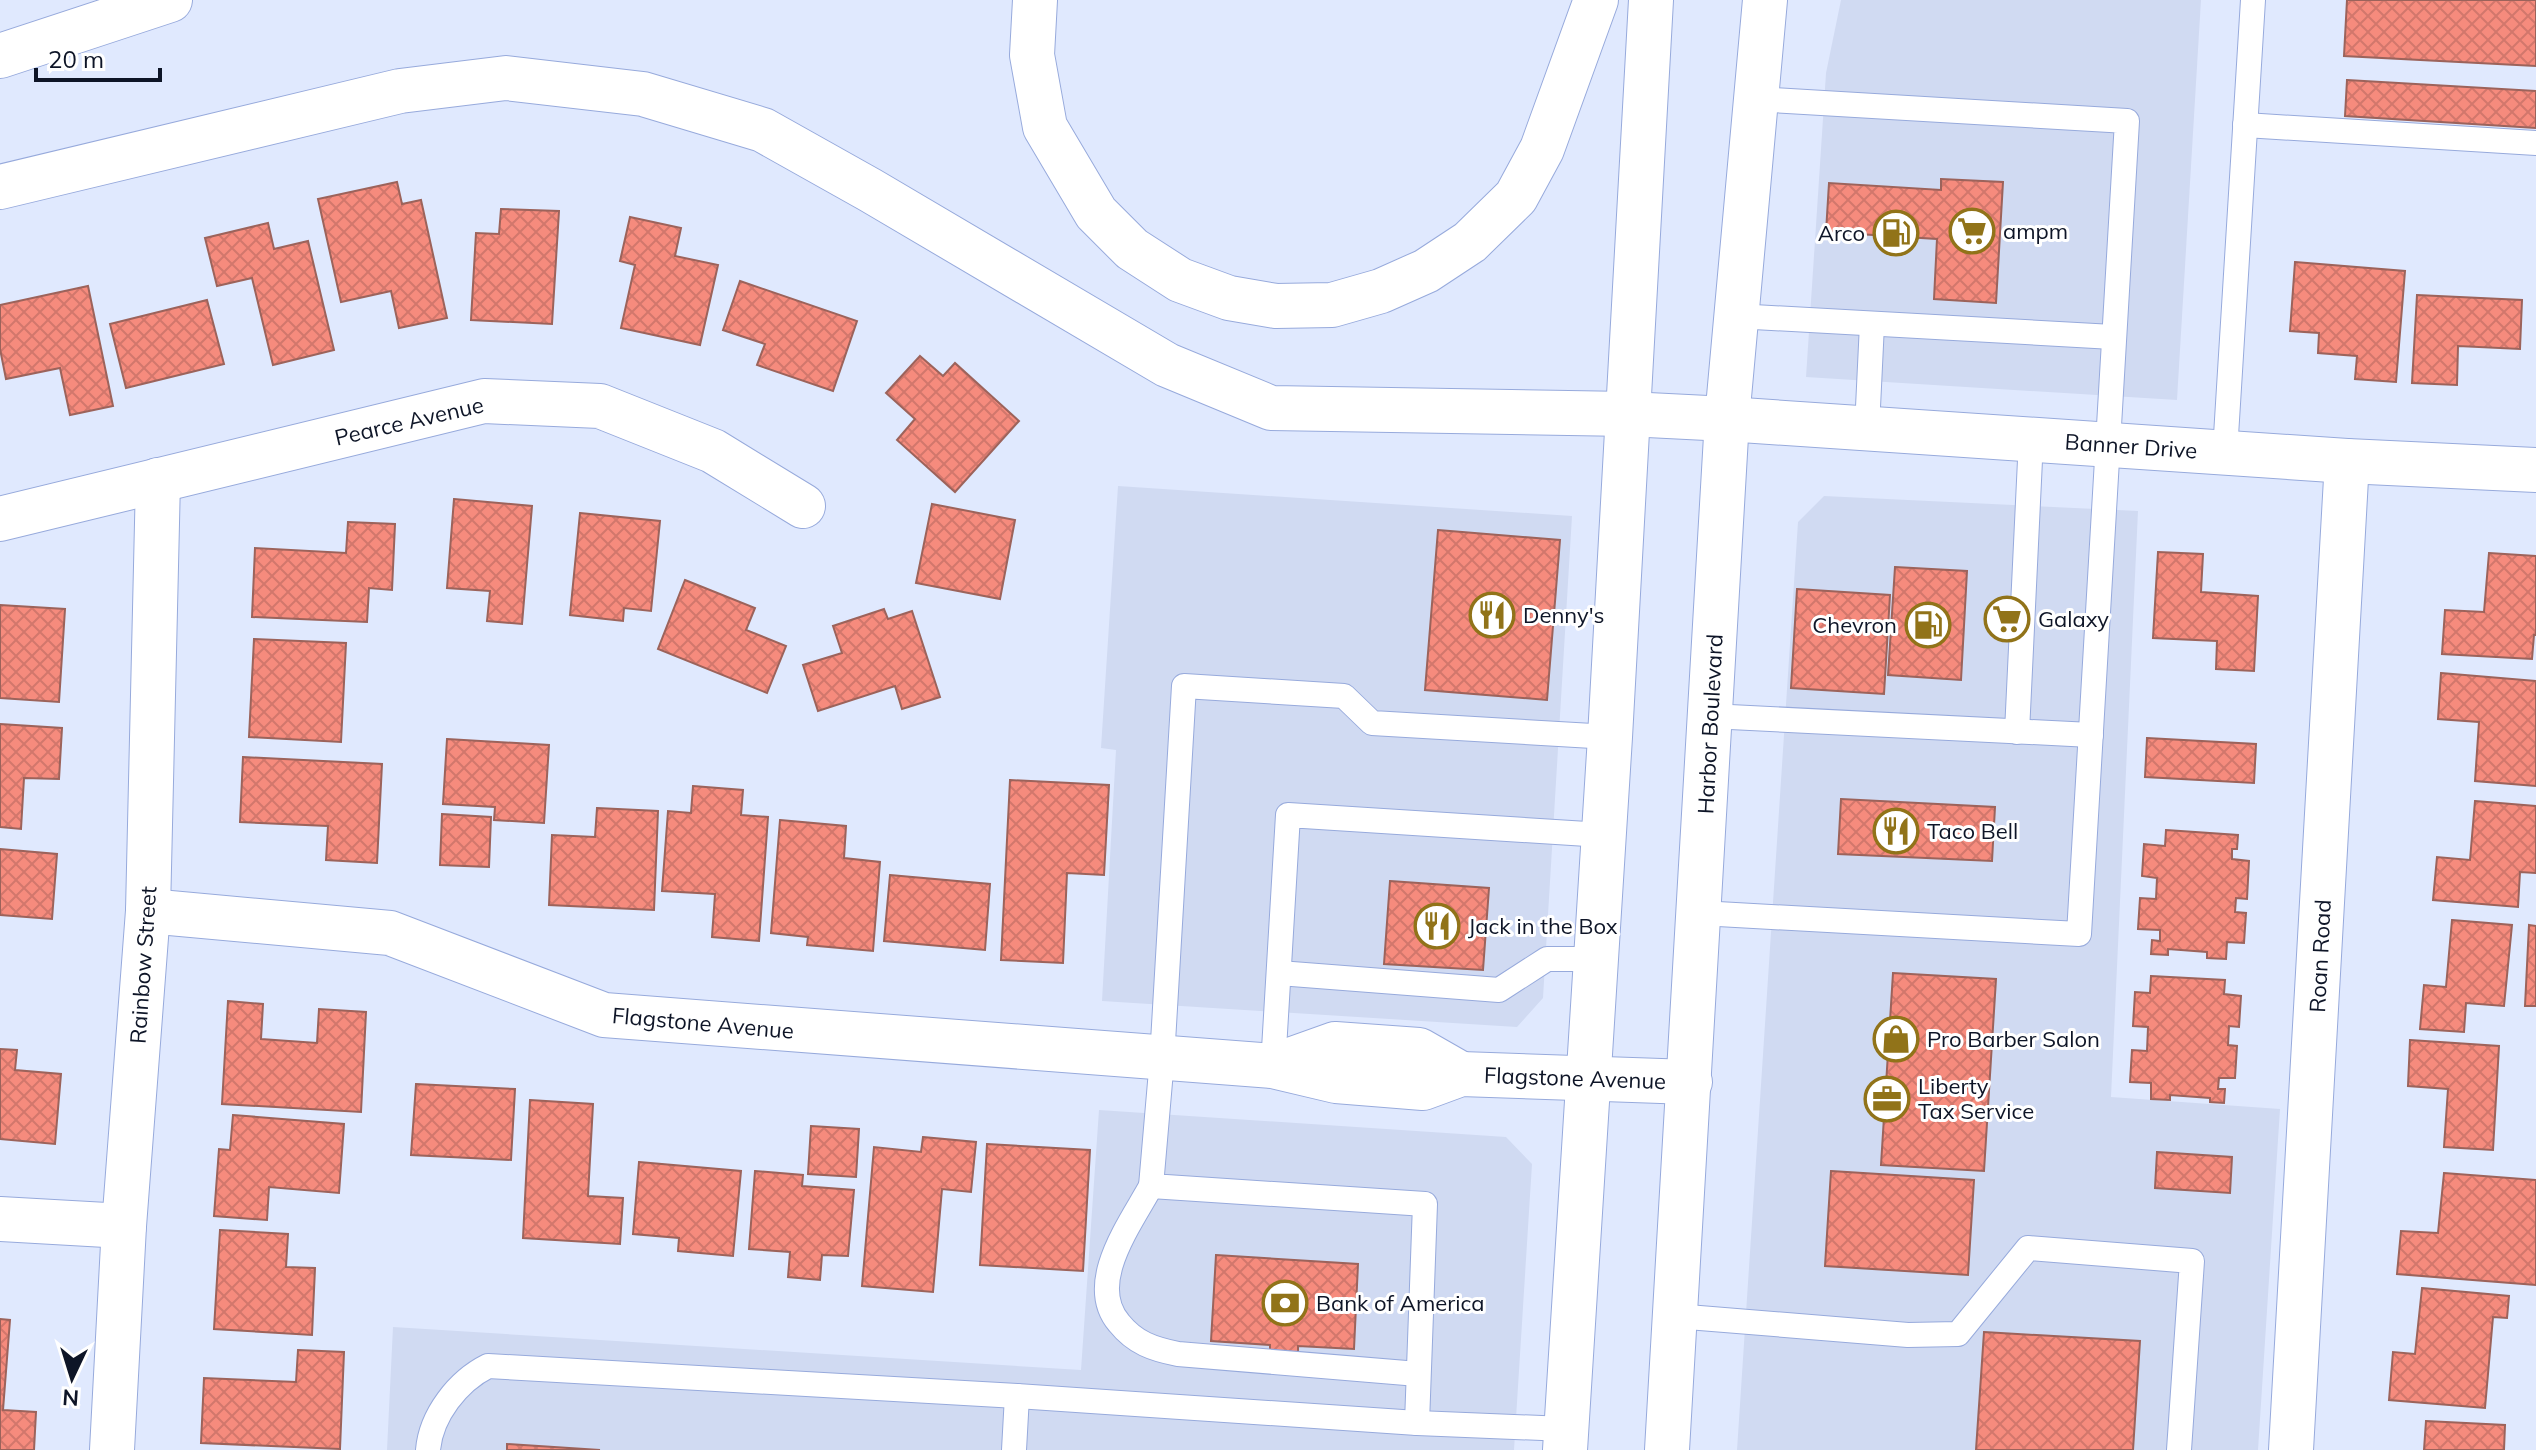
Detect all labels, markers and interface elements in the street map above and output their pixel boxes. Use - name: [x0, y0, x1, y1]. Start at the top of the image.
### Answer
- scale bar: [36, 32, 160, 82]
- text: 20 m: [48, 44, 104, 74]
- supermarket icon: ampm: [1948, 207, 1996, 255]
- fuel station icon: Arco: [1872, 209, 1920, 257]
- place label: ampm: [2003, 217, 2068, 245]
- place label: Arco: [1818, 219, 1865, 247]
- street label: Pearce Avenue: [332, 390, 486, 452]
- street label: Banner Drive: [2064, 427, 2198, 465]
- restaurant icon: Denny's: [1468, 591, 1516, 639]
- supermarket icon: Galaxy: [1983, 595, 2031, 643]
- place label: Denny's: [1523, 601, 1605, 629]
- fuel station icon: Chevron: [1904, 601, 1952, 649]
- place label: Galaxy: [2038, 605, 2109, 633]
- place label: Chevron: [1812, 611, 1897, 639]
- street label: Harbor Boulevard: [1691, 633, 1729, 815]
- restaurant icon: Taco Bell: [1872, 807, 1920, 855]
- place label: Taco Bell: [1927, 817, 2018, 845]
- street label: Rainbow Street: [124, 885, 162, 1045]
- street label: Roan Road: [2303, 899, 2337, 1013]
- restaurant icon: Jack in the Box: [1413, 902, 1461, 950]
- place label: Jack in the Box: [1468, 912, 1618, 940]
- street label: Flagstone Avenue: [611, 1001, 795, 1045]
- shop icon: Pro Barber Salon: [1872, 1015, 1920, 1063]
- place label: Pro Barber Salon: [1927, 1025, 2100, 1053]
- street label: Flagstone Avenue: [1483, 1061, 1667, 1095]
- place label: Liberty Tax Service: [1918, 1072, 2034, 1125]
- office icon: Liberty Tax Service: [1863, 1075, 1911, 1123]
- bank icon: Bank of America: [1261, 1279, 1309, 1327]
- place label: Bank of America: [1316, 1289, 1484, 1317]
- north arrow: [32, 1338, 112, 1418]
- text: N: [61, 1383, 80, 1412]

